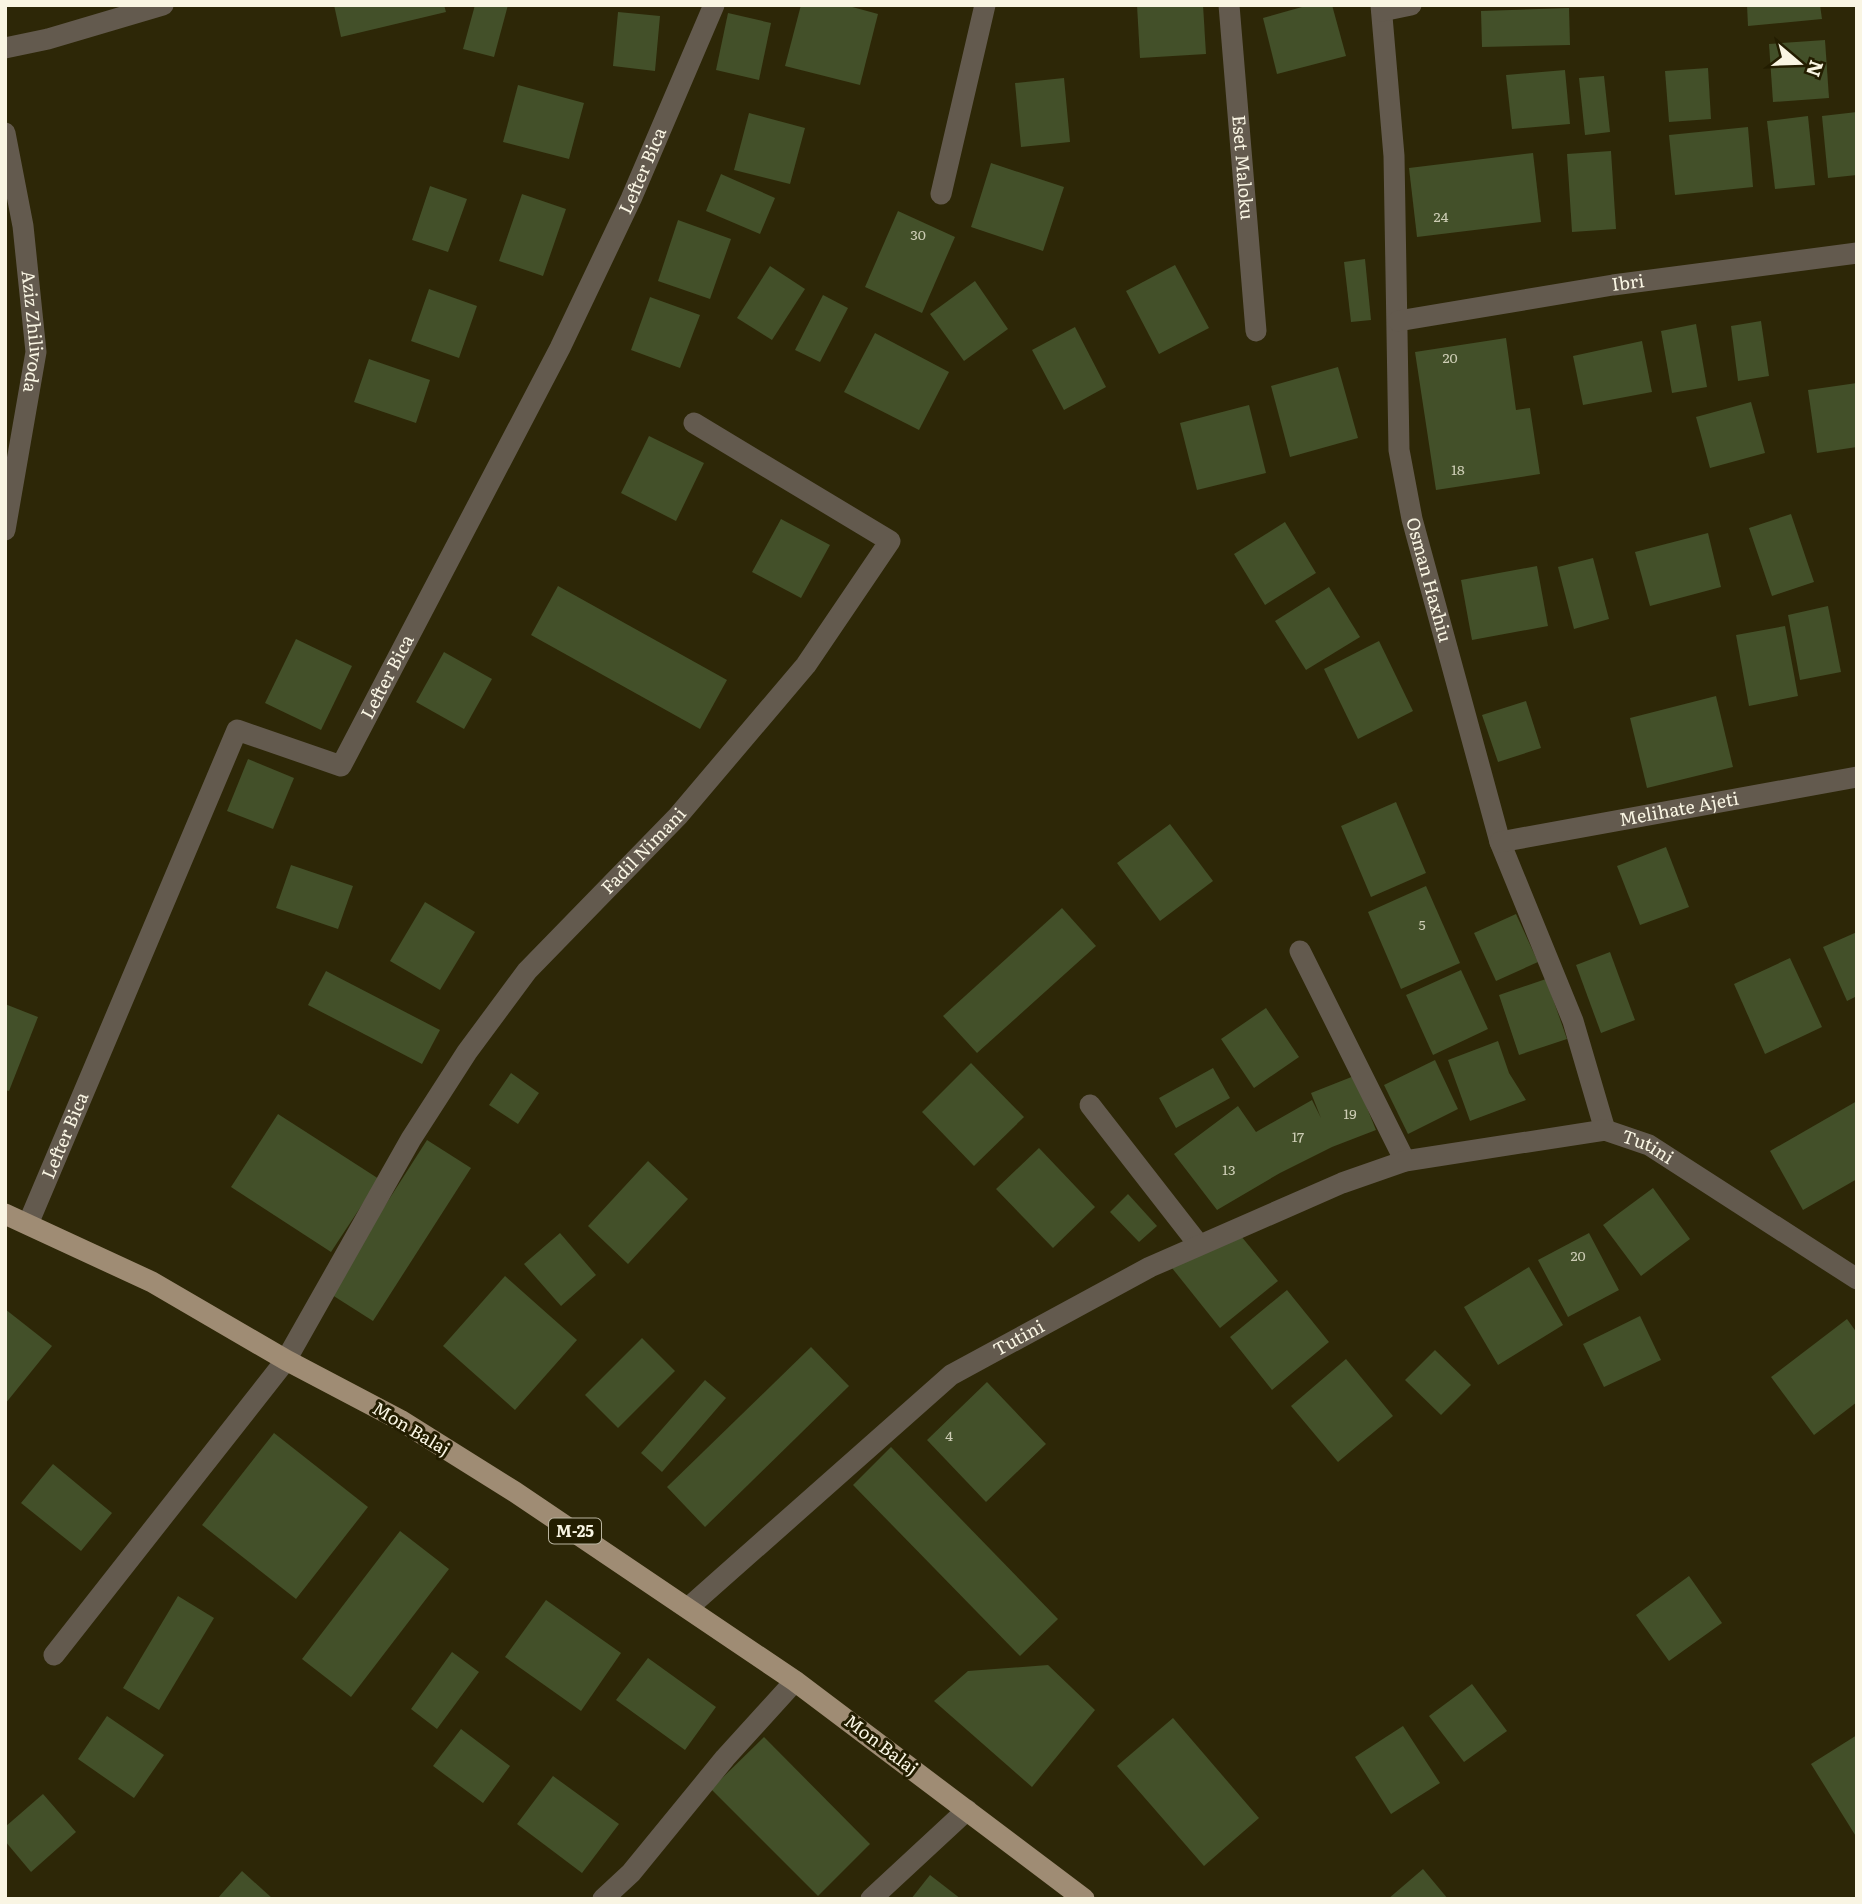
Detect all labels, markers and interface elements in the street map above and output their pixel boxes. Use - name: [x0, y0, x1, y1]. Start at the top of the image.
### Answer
- north arrow: [1764, 28, 1834, 98]
- text: N: [1800, 57, 1832, 81]
- street label: Eset Maloku: [1226, 114, 1262, 221]
- street label: Lefter Bica: [611, 122, 672, 218]
- house number: 24: [1434, 206, 1449, 226]
- house number: 30: [910, 224, 926, 244]
- street label: Ibri: [1610, 266, 1646, 297]
- street label: Aziz Zhilivoda: [16, 269, 51, 395]
- house number: 20: [1442, 347, 1458, 367]
- house number: 18: [1451, 459, 1465, 479]
- street label: Osman Haxhiu: [1400, 514, 1460, 645]
- street label: Lefter Bica: [353, 629, 420, 723]
- street label: Melihate Ajeti: [1617, 784, 1741, 832]
- street label: Fadil Nimani: [594, 801, 692, 900]
- house number: 5: [1418, 914, 1426, 934]
- street label: Lefter Bica: [34, 1087, 94, 1183]
- house number: 19: [1343, 1103, 1357, 1123]
- street label: Tutini: [1619, 1122, 1680, 1170]
- house number: 17: [1292, 1126, 1304, 1146]
- house number: 13: [1222, 1159, 1236, 1179]
- house number: 20: [1570, 1245, 1586, 1265]
- street label: Tutini: [987, 1312, 1049, 1362]
- street label: Mon Balaj: [368, 1394, 456, 1461]
- house number: 4: [945, 1425, 953, 1445]
- road number: M-25: [549, 1518, 601, 1544]
- street label: Mon Balaj: [839, 1707, 924, 1781]

